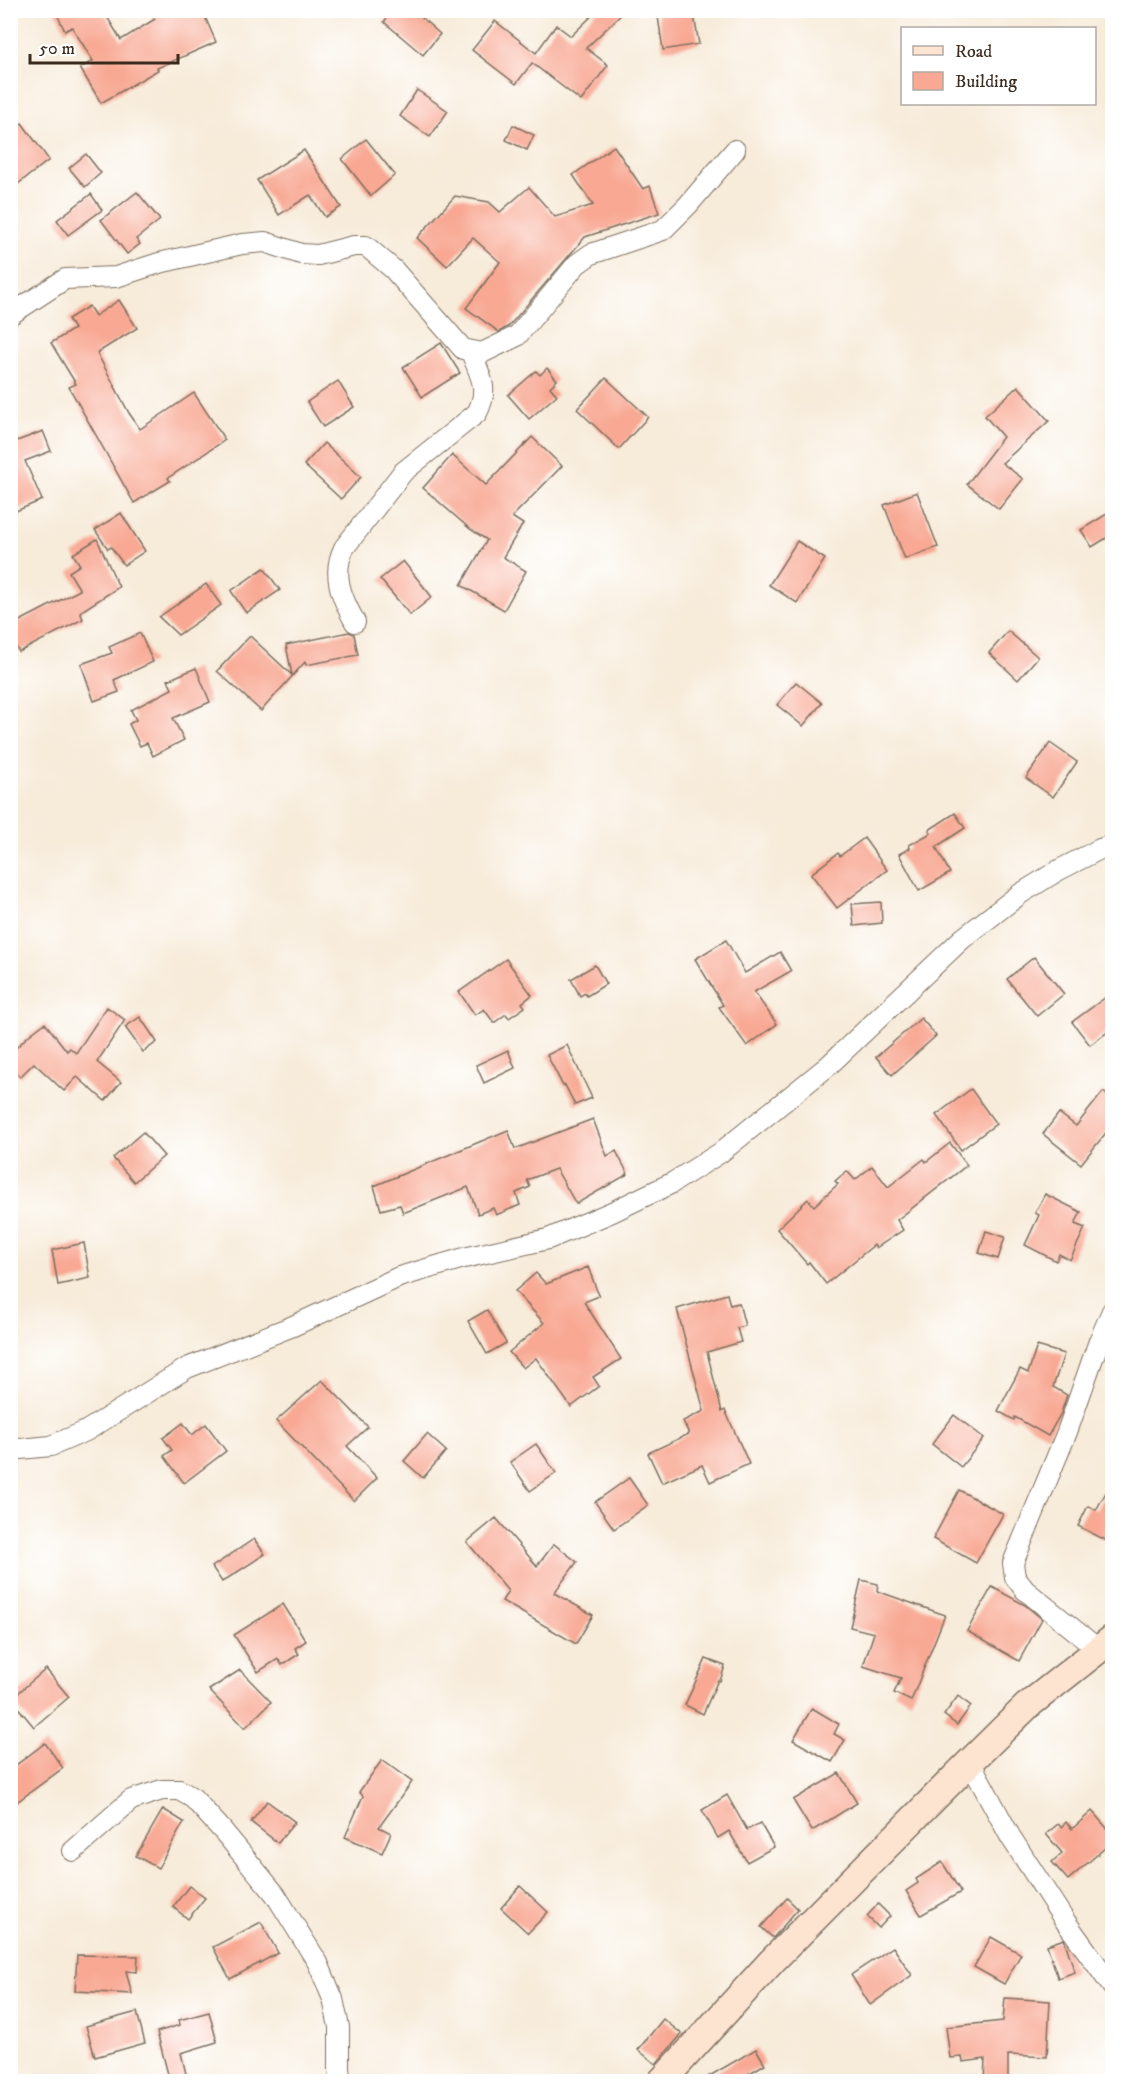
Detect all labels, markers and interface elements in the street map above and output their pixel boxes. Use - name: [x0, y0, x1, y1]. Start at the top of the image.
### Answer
- scale bar: [30, 27, 178, 65]
- legend: [901, 27, 1096, 105]
- text: 50 m: [39, 38, 75, 60]
- text: Road: [955, 41, 992, 63]
- text: Building: [955, 71, 1017, 93]

